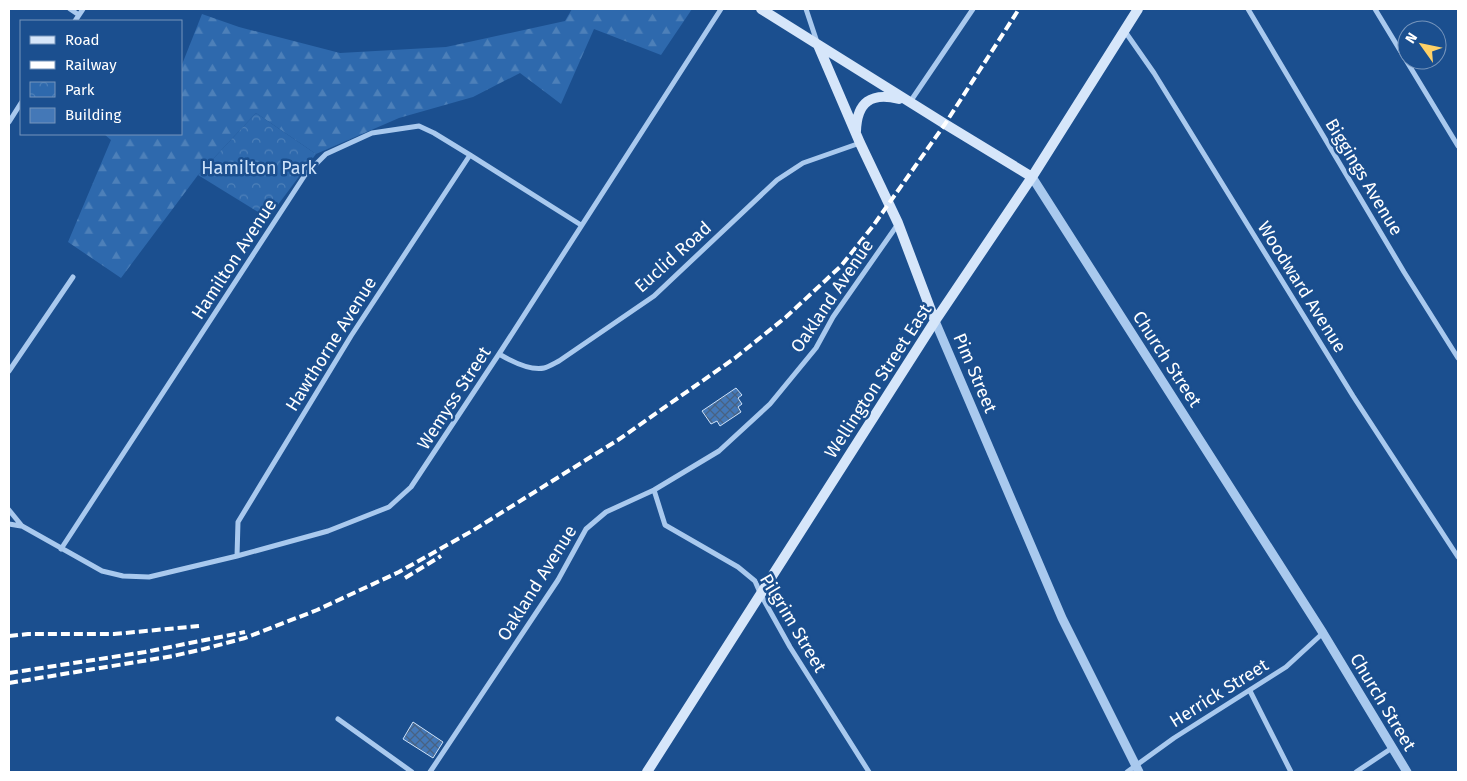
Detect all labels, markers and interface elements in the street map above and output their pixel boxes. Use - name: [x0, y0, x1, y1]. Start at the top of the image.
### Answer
- legend: [20, 20, 182, 135]
- north arrow: [1397, 20, 1447, 70]
- text: N: [1402, 30, 1421, 47]
- text: Road: [65, 31, 100, 49]
- text: Railway: [65, 56, 117, 74]
- text: Park: [65, 81, 95, 99]
- text: Building: [65, 106, 121, 124]
- street label: Biggings Avenue: [1320, 115, 1408, 239]
- park label: Hamilton Park: [201, 157, 317, 179]
- street label: Hamilton Avenue: [187, 194, 281, 324]
- street label: Euclid Road: [630, 217, 716, 297]
- street label: Woodward Avenue: [1253, 217, 1351, 357]
- street label: Oakland Avenue: [786, 235, 878, 357]
- street label: Hawthorne Avenue: [281, 273, 381, 415]
- street label: Wellington Street East: [820, 299, 936, 462]
- street label: Church Street: [1128, 307, 1206, 412]
- street label: Pim Street: [948, 330, 1002, 417]
- street label: Wemyss Street: [412, 342, 496, 454]
- street label: Oakland Avenue: [493, 521, 581, 645]
- street label: Pilgrim Street: [755, 570, 831, 677]
- street label: Church Street: [1345, 649, 1421, 755]
- street label: Herrick Street: [1165, 654, 1273, 732]

